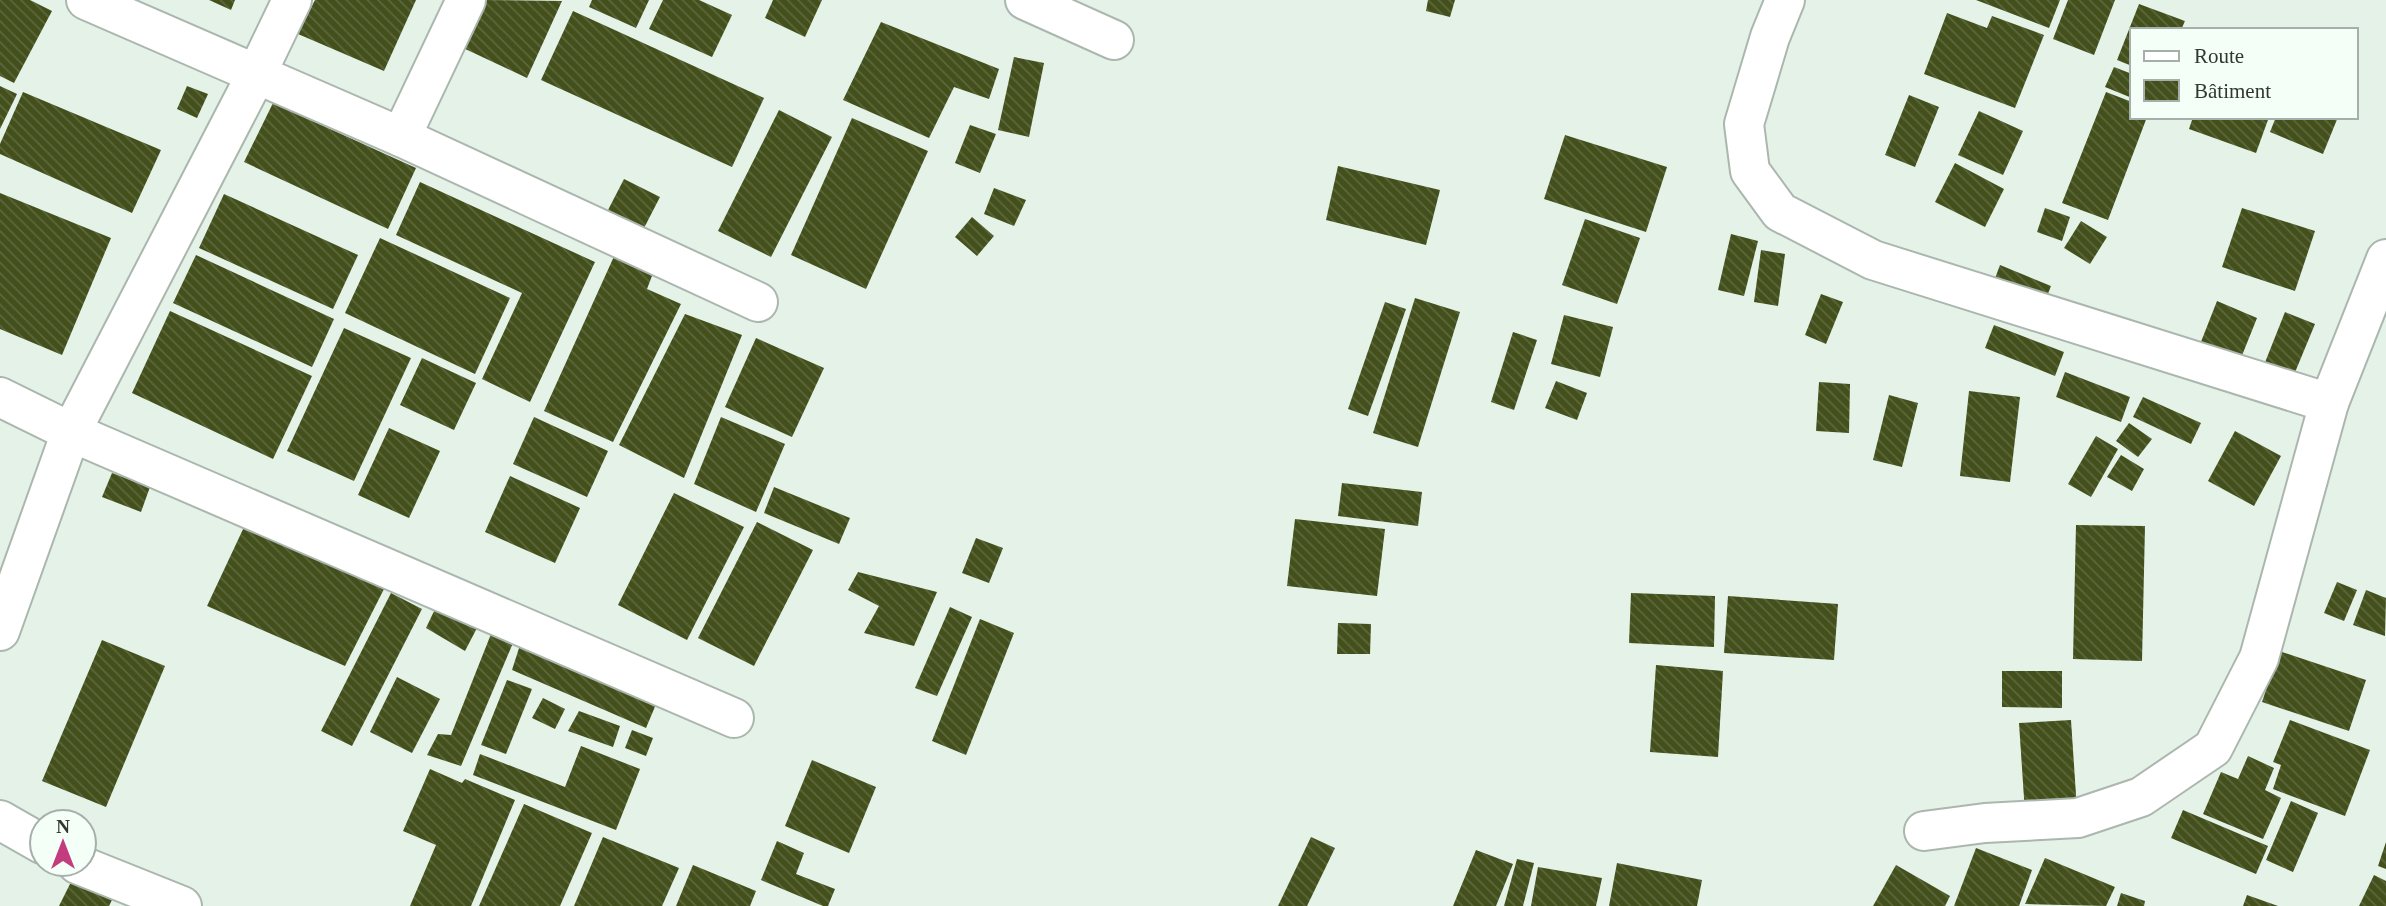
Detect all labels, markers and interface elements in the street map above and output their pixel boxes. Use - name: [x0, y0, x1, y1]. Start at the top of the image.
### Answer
- legend: [2130, 28, 2358, 119]
- text: Route: [2194, 44, 2244, 68]
- text: Bâtiment: [2194, 79, 2271, 103]
- north arrow: [28, 808, 98, 878]
- text: N: [56, 816, 70, 837]

